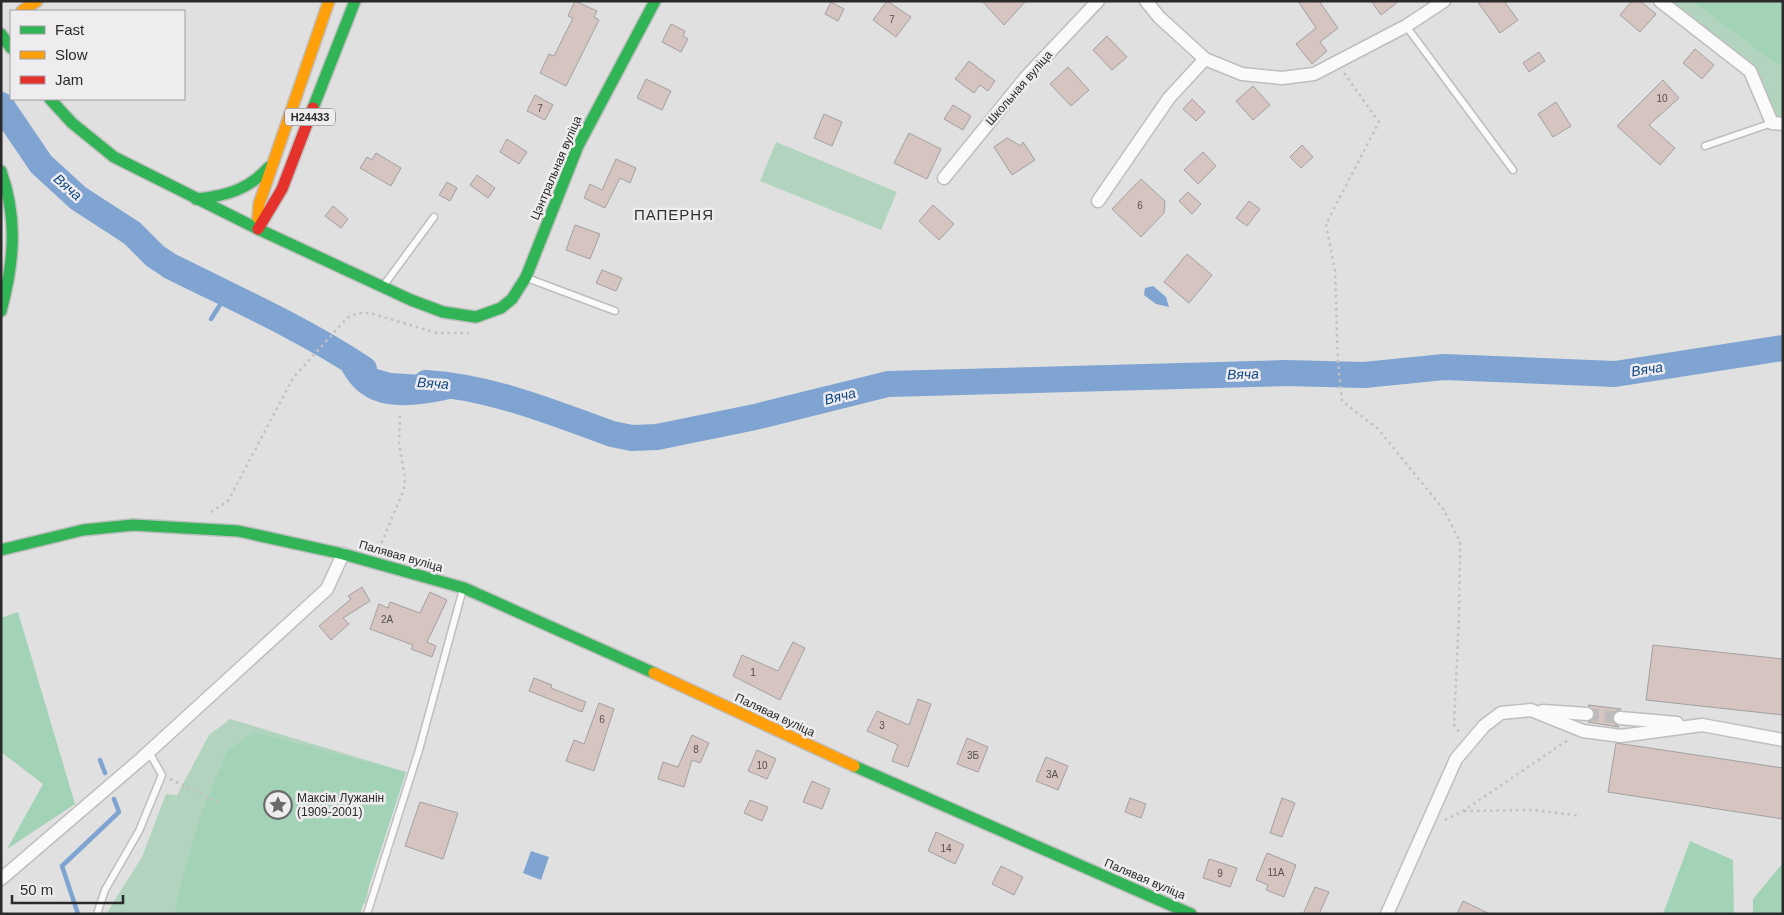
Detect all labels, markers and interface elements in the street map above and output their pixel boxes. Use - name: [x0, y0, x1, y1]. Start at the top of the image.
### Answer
- legend: [10, 10, 185, 100]
- house number: 7: [889, 14, 895, 25]
- text: Fast: [55, 21, 85, 38]
- text: Slow: [55, 46, 88, 63]
- street label: Школьная вуліца: [983, 48, 1055, 128]
- text: Jam: [55, 71, 83, 88]
- house number: 10: [1656, 93, 1668, 104]
- house number: 7: [537, 103, 543, 114]
- road number: Н24433: [285, 108, 335, 125]
- street label: Цэнтральная вуліца: [528, 113, 584, 222]
- water label: Вяча: [51, 171, 85, 204]
- house number: 6: [1137, 200, 1143, 211]
- district label: ПАПЕРНЯ: [634, 206, 714, 223]
- water label: Вяча: [1630, 359, 1664, 379]
- water label: Вяча: [1227, 365, 1259, 383]
- water label: Вяча: [417, 374, 450, 392]
- water label: Вяча: [823, 384, 858, 408]
- street label: Палявая вуліца: [357, 537, 445, 575]
- house number: 2А: [381, 614, 393, 625]
- house number: 1: [750, 667, 756, 678]
- street label: Палявая вуліца: [733, 690, 817, 740]
- house number: 6: [599, 714, 605, 725]
- house number: 3: [879, 720, 885, 731]
- house number: 8: [693, 744, 699, 755]
- house number: 3Б: [967, 750, 979, 761]
- house number: 10: [756, 760, 768, 771]
- house number: 3А: [1046, 769, 1058, 780]
- place icon: Максiм Лужанiн (1909-2001): [263, 790, 293, 820]
- place label: Максiм Лужанiн (1909-2001): [297, 791, 384, 819]
- house number: 14: [940, 843, 952, 854]
- street label: Палявая вуліца: [1102, 856, 1188, 902]
- house number: 11А: [1267, 867, 1285, 878]
- house number: 9: [1217, 868, 1223, 879]
- scale bar: [12, 872, 124, 904]
- text: 50 m: [20, 881, 53, 898]

